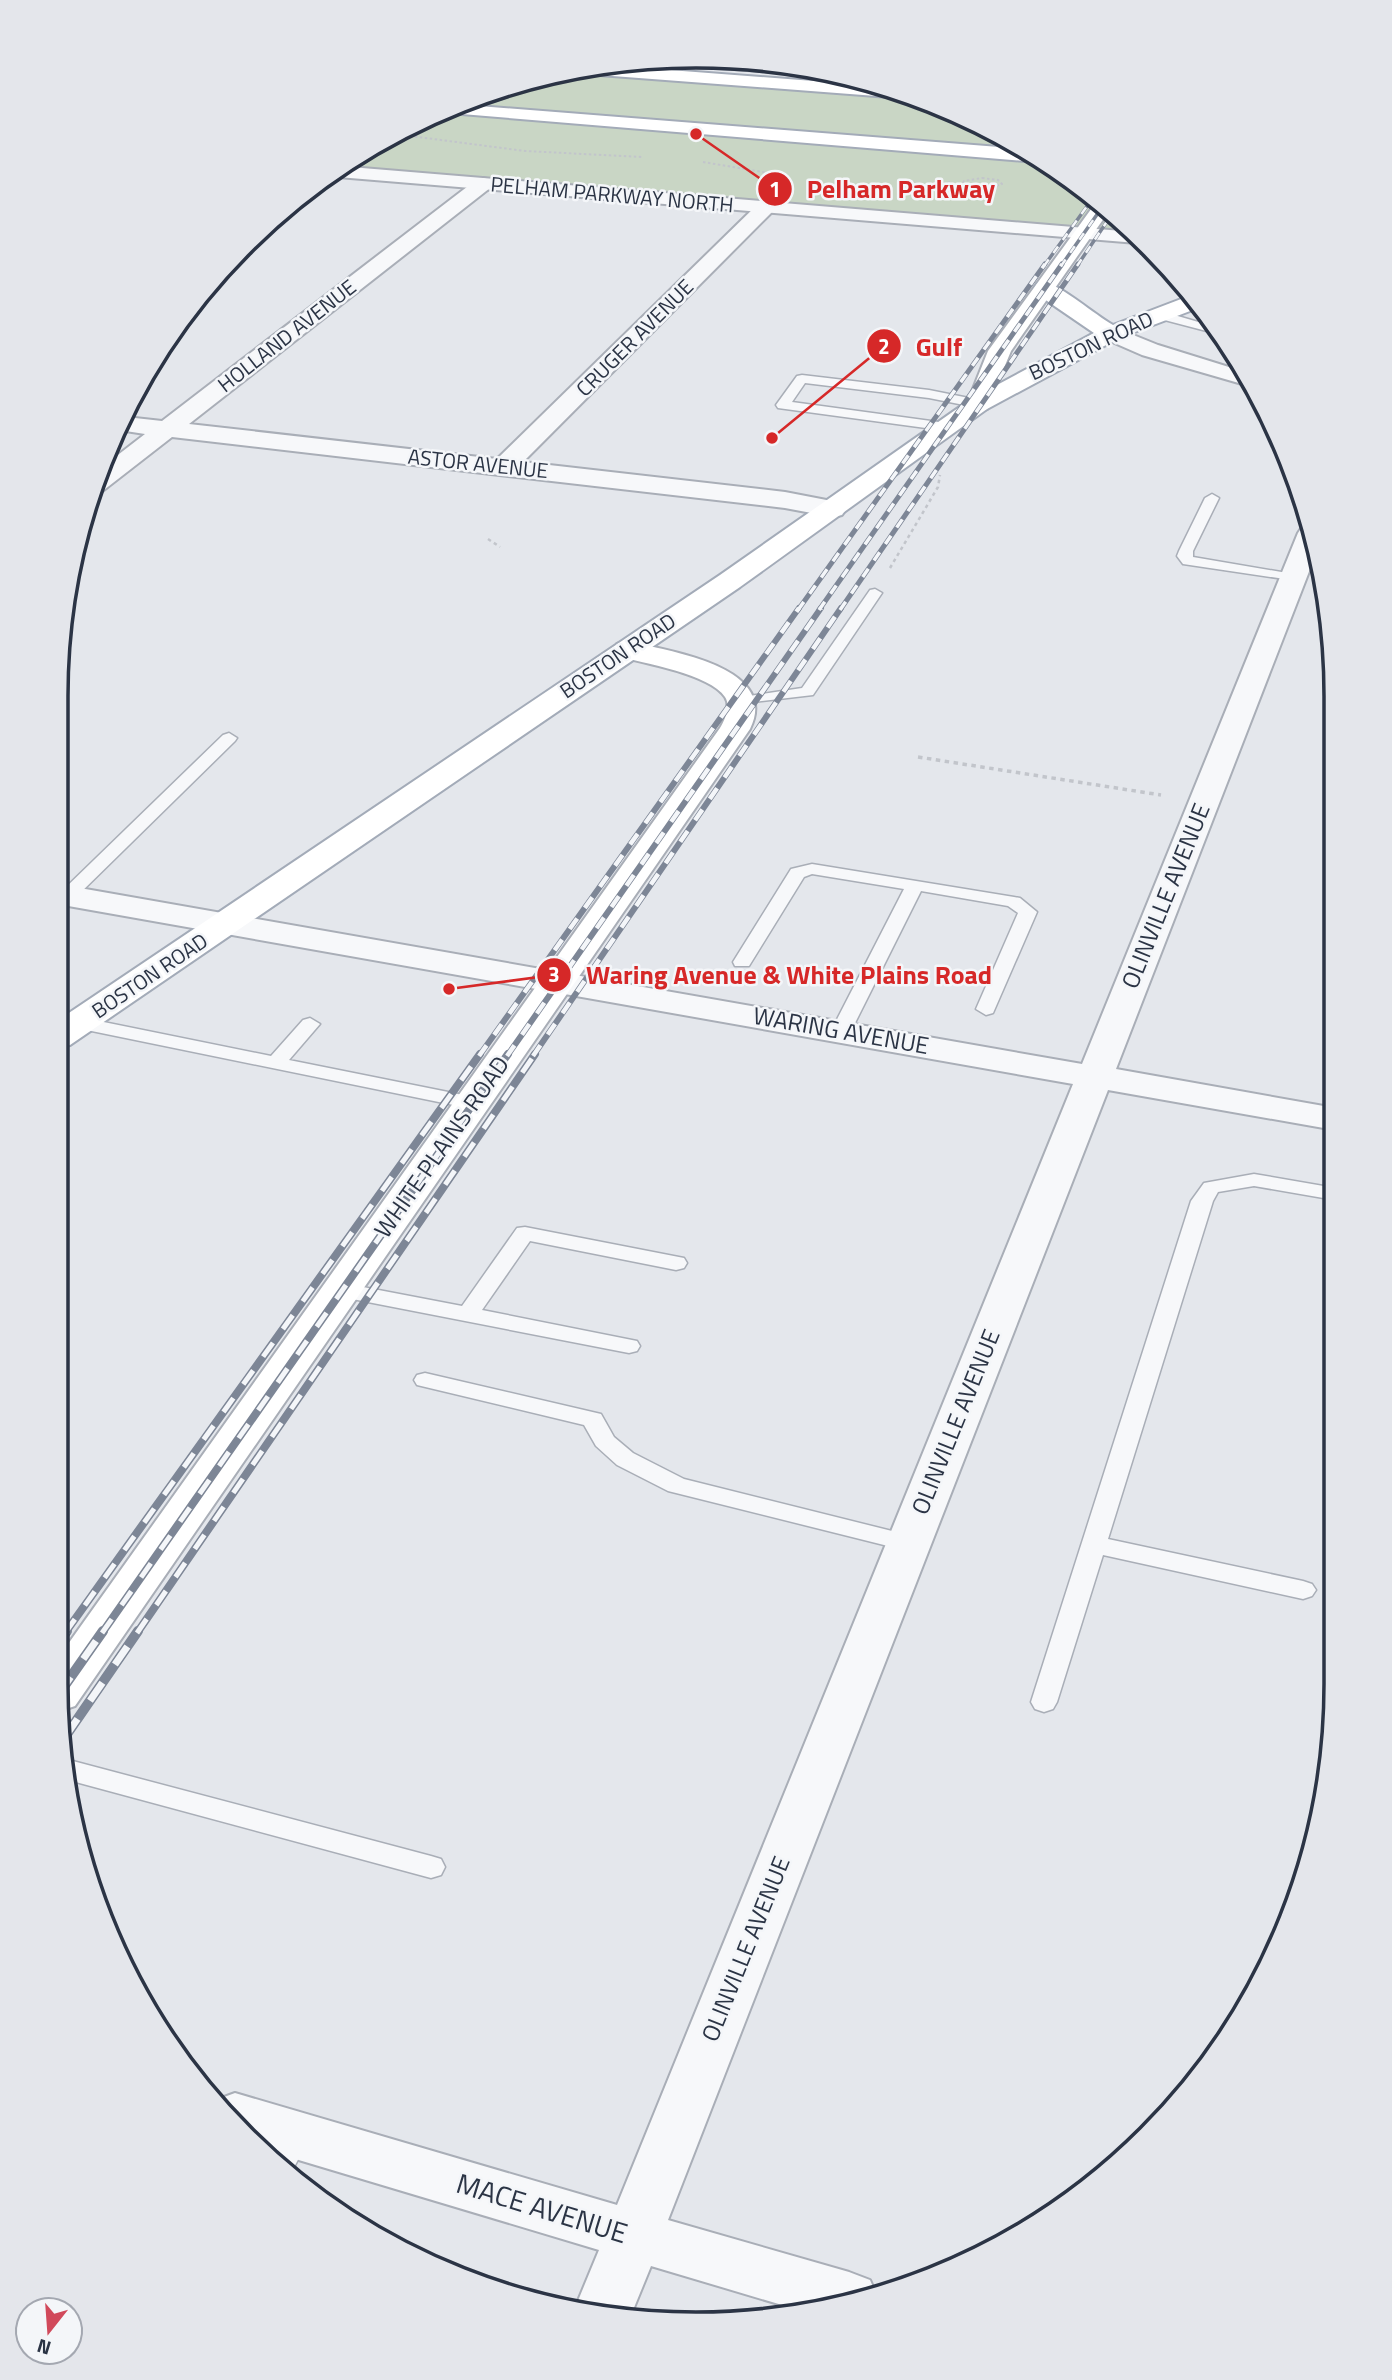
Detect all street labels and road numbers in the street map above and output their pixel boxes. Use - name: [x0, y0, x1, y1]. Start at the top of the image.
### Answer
- street label: PELHAM PARKWAY NORTH: [489, 167, 735, 221]
- street label: HOLLAND AVENUE: [210, 271, 362, 400]
- street label: CRUGER AVENUE: [568, 271, 700, 403]
- street label: BOSTON ROAD: [1023, 302, 1158, 388]
- street label: ASTOR AVENUE: [406, 440, 550, 486]
- street label: BOSTON ROAD: [553, 604, 682, 706]
- street label: OLINVILLE AVENUE: [1112, 798, 1219, 994]
- street label: BOSTON ROAD: [85, 924, 214, 1026]
- street label: WARING AVENUE: [750, 997, 932, 1063]
- street label: WHITE PLAINS ROAD: [365, 1048, 518, 1245]
- street label: OLINVILLE AVENUE: [902, 1324, 1009, 1520]
- street label: OLINVILLE AVENUE: [692, 1851, 799, 2047]
- street label: MACE AVENUE: [451, 2161, 633, 2254]

